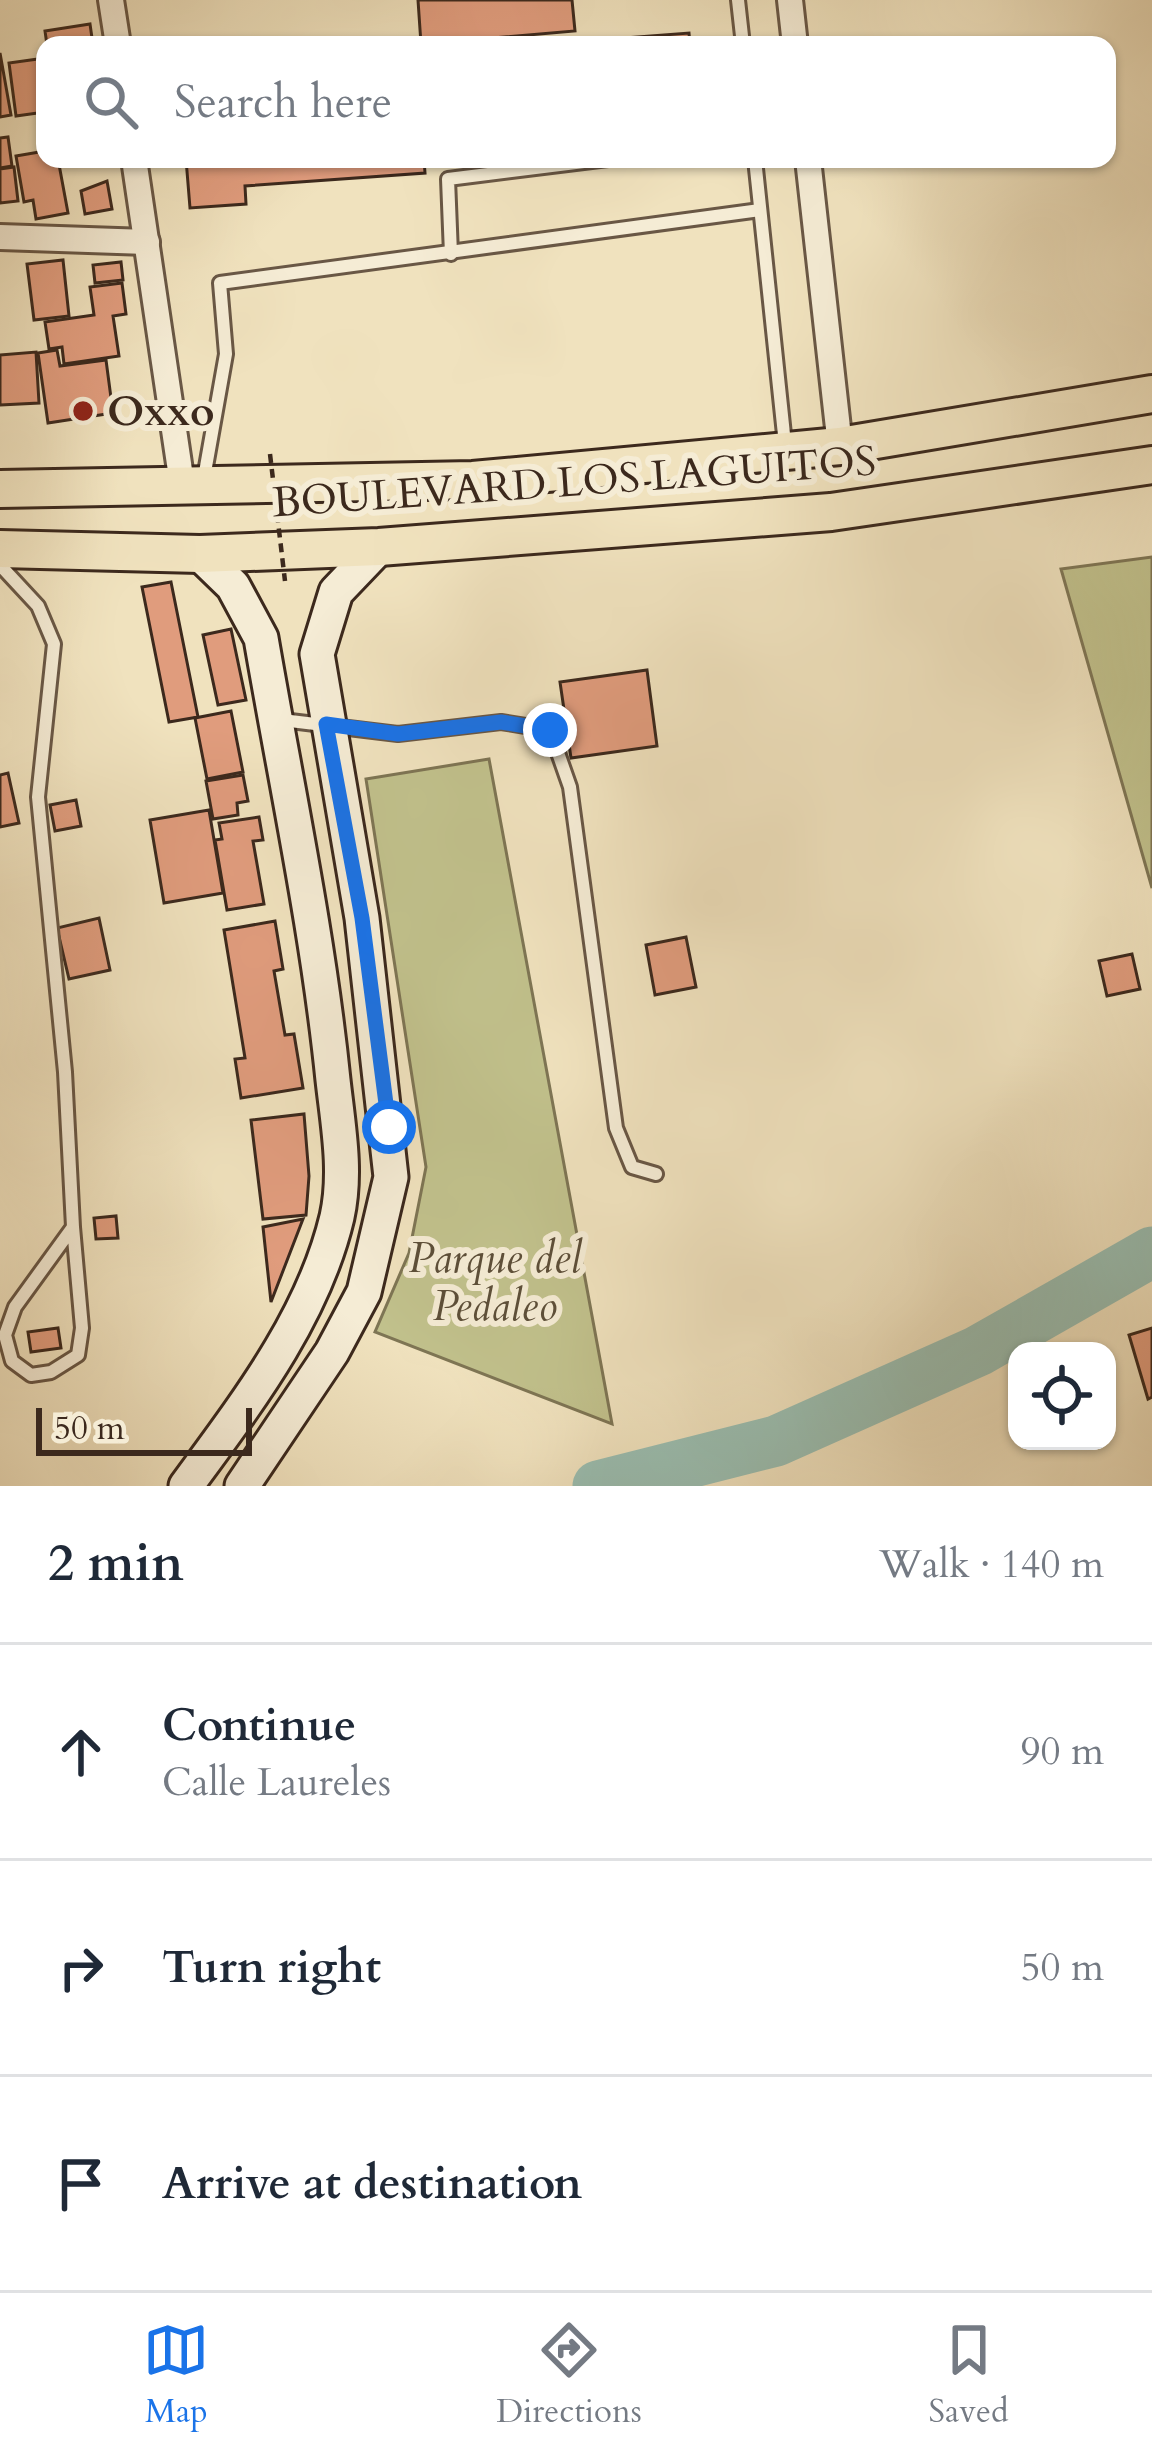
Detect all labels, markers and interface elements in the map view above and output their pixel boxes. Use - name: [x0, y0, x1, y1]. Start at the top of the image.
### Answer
- search box: [36, 36, 1116, 168]
- icon: search: [78, 69, 144, 135]
- text: Search here: [174, 72, 392, 133]
- place label: Oxxo: [107, 383, 215, 440]
- marker: Oxxo: [70, 398, 96, 424]
- street label: BOULEVARD LOS LAGUITOS: [270, 432, 878, 532]
- route end: [523, 703, 577, 757]
- route start: [362, 1100, 416, 1154]
- park label: Parque del Pedaleo: [408, 1230, 583, 1335]
- map controls: [1008, 1342, 1116, 1450]
- button: locate: [1008, 1342, 1116, 1450]
- scale bar: [36, 1402, 252, 1455]
- text: 50 m: [54, 1406, 125, 1451]
- text: 2 min: [48, 1529, 184, 1599]
- text: Walk · 140 m: [879, 1538, 1104, 1591]
- text: Continue: [162, 1695, 356, 1756]
- icon: ahead: [48, 1719, 114, 1785]
- text: 90 m: [1021, 1725, 1104, 1778]
- text: Calle Laureles: [162, 1756, 391, 1809]
- icon: right: [48, 1935, 114, 2001]
- text: Turn right: [162, 1937, 381, 1998]
- text: 50 m: [1021, 1941, 1104, 1994]
- icon: arrive: [48, 2151, 114, 2217]
- text: Arrive at destination: [162, 2153, 582, 2214]
- tab: Map: [143, 2317, 209, 2434]
- tab: Directions: [496, 2317, 642, 2434]
- tab: Saved: [929, 2317, 1009, 2434]

